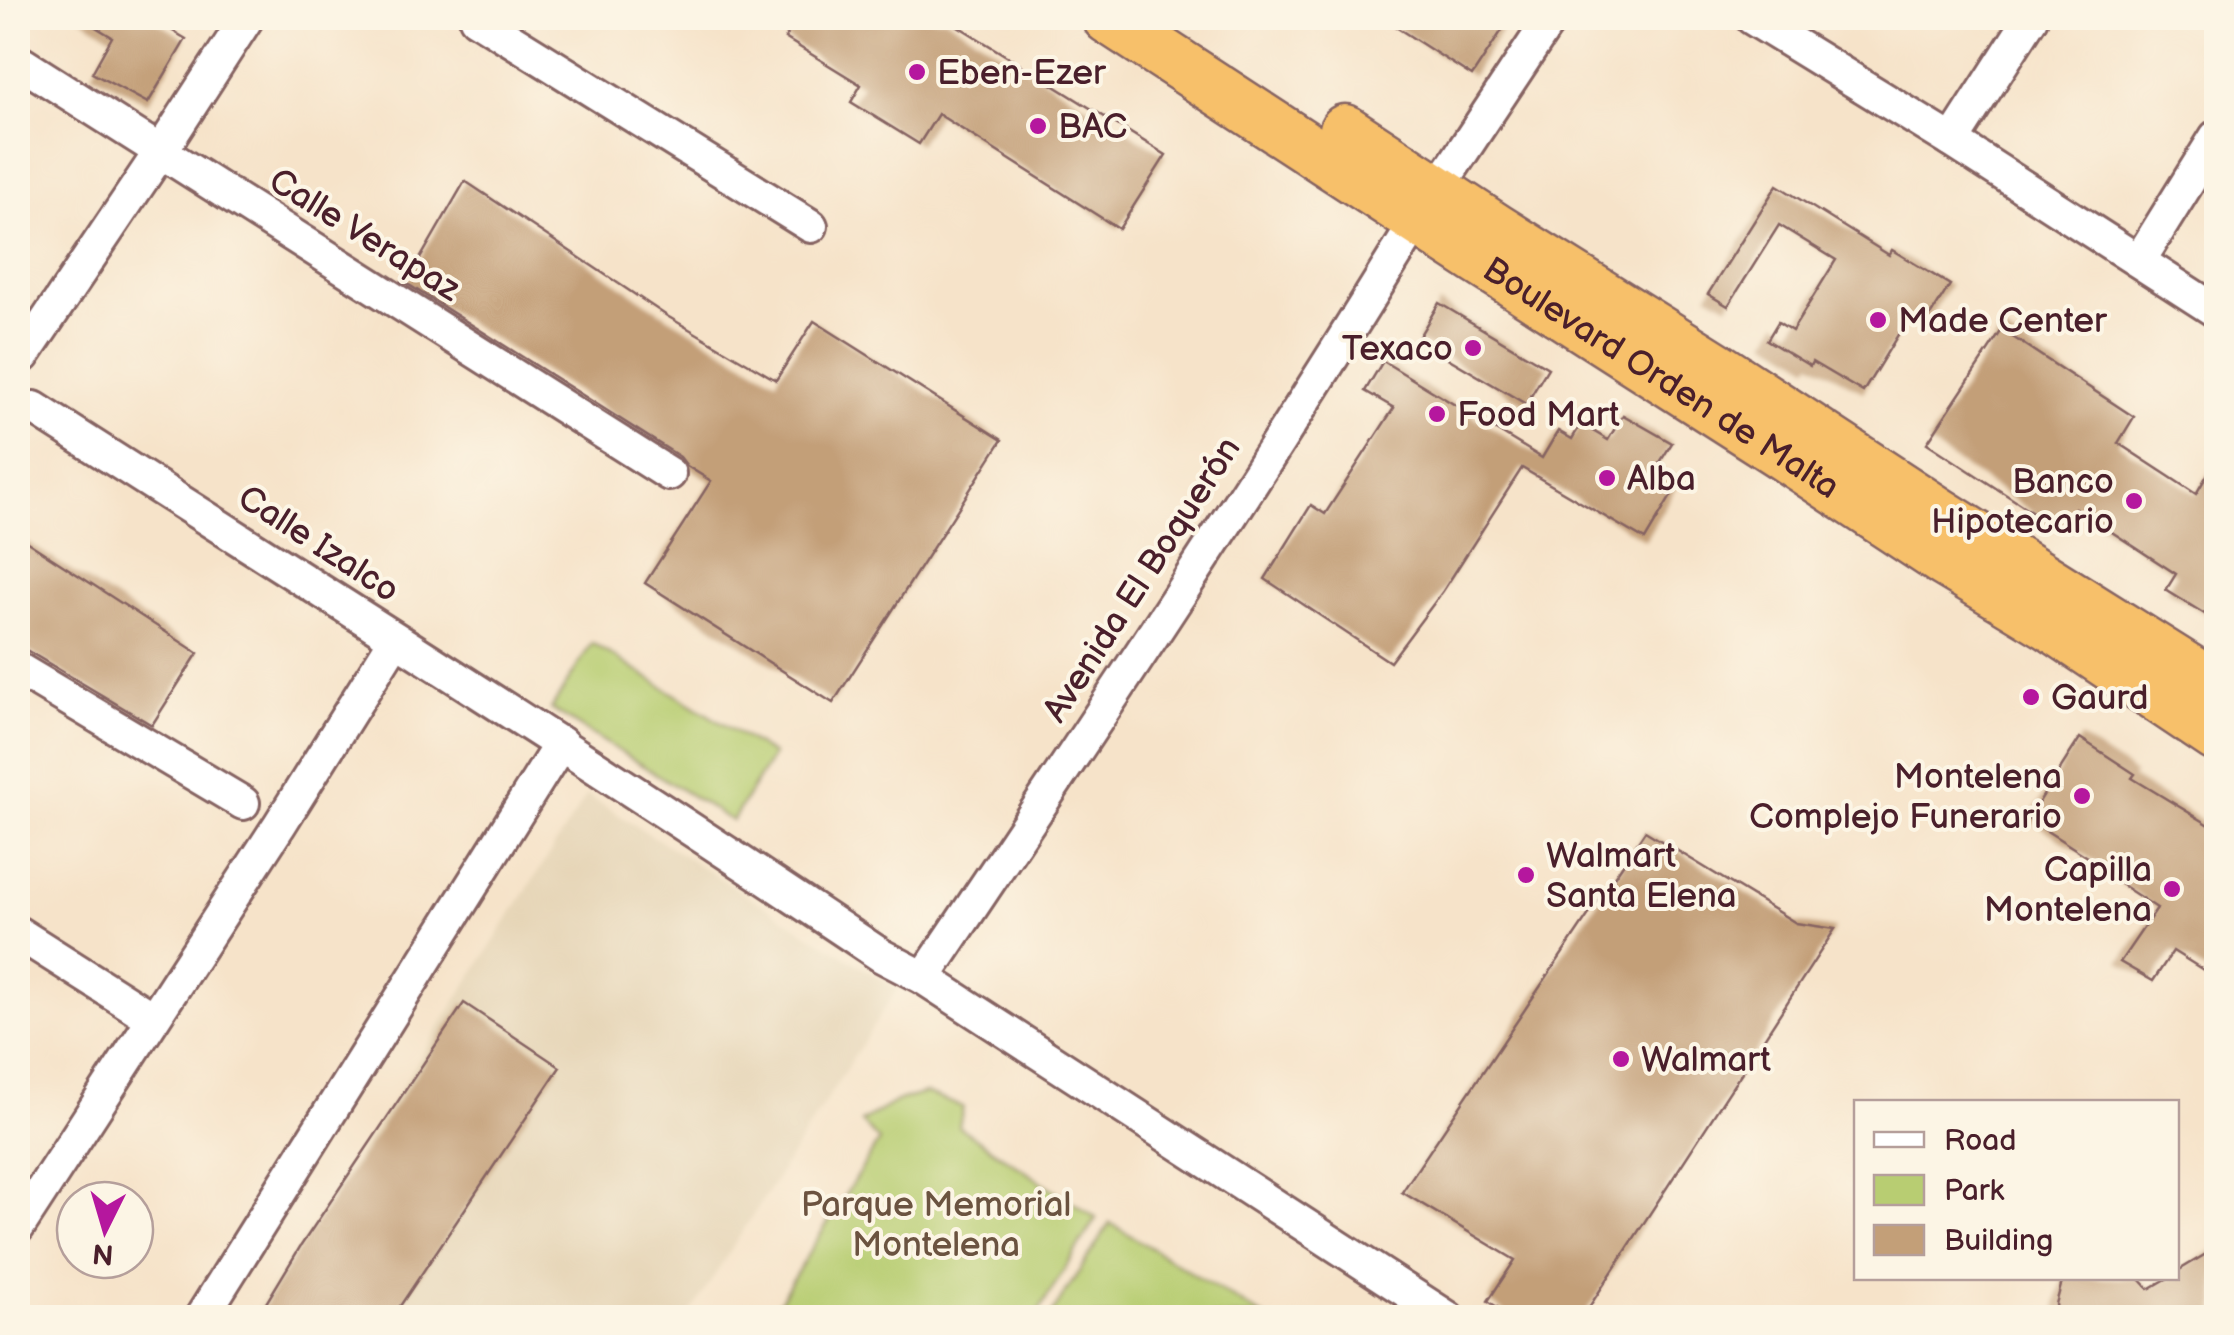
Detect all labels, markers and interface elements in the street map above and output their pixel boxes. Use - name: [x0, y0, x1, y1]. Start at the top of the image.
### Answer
- place label: Eben-Ezer: [937, 52, 1107, 95]
- marker: Eben-Ezer: [906, 61, 928, 83]
- place label: BAC: [1058, 106, 1127, 149]
- marker: BAC: [1027, 115, 1049, 137]
- street label: Calle Verapaz: [261, 159, 469, 312]
- street label: Boulevard Orden de Malta: [1475, 248, 1847, 509]
- place label: Made Center: [1898, 300, 2108, 343]
- marker: Made Center: [1867, 309, 1889, 331]
- place label: Texaco: [1342, 328, 1453, 371]
- marker: Texaco: [1462, 337, 1484, 359]
- place label: Food Mart: [1457, 394, 1620, 437]
- marker: Food Mart: [1426, 403, 1448, 425]
- street label: Avenida El Boquerón: [1034, 429, 1251, 730]
- place label: Alba: [1627, 458, 1696, 501]
- place label: Banco Hipotecario: [1931, 461, 2114, 544]
- marker: Alba: [1596, 467, 1618, 489]
- street label: Calle Izalco: [230, 476, 407, 612]
- marker: Banco Hipotecario: [2123, 490, 2145, 512]
- place label: Gaurd: [2051, 677, 2149, 720]
- marker: Gaurd: [2020, 686, 2042, 708]
- place label: Montelena Complejo Funerario: [1749, 756, 2062, 839]
- marker: Montelena Complejo Funerario: [2071, 785, 2093, 807]
- place label: Walmart Santa Elena: [1546, 835, 1737, 918]
- place label: Capilla Montelena: [1984, 849, 2152, 932]
- marker: Walmart Santa Elena: [1515, 864, 1537, 886]
- marker: Capilla Montelena: [2161, 878, 2183, 900]
- place label: Walmart: [1641, 1039, 1771, 1082]
- marker: Walmart: [1610, 1048, 1632, 1070]
- legend: [1854, 1100, 2179, 1280]
- text: Road: [1944, 1123, 2017, 1159]
- text: Park: [1944, 1173, 2004, 1209]
- north arrow: [55, 1180, 155, 1280]
- park label: Parque Memorial Montelena: [801, 1184, 1071, 1267]
- text: Building: [1944, 1223, 2053, 1259]
- text: N: [91, 1236, 115, 1271]

